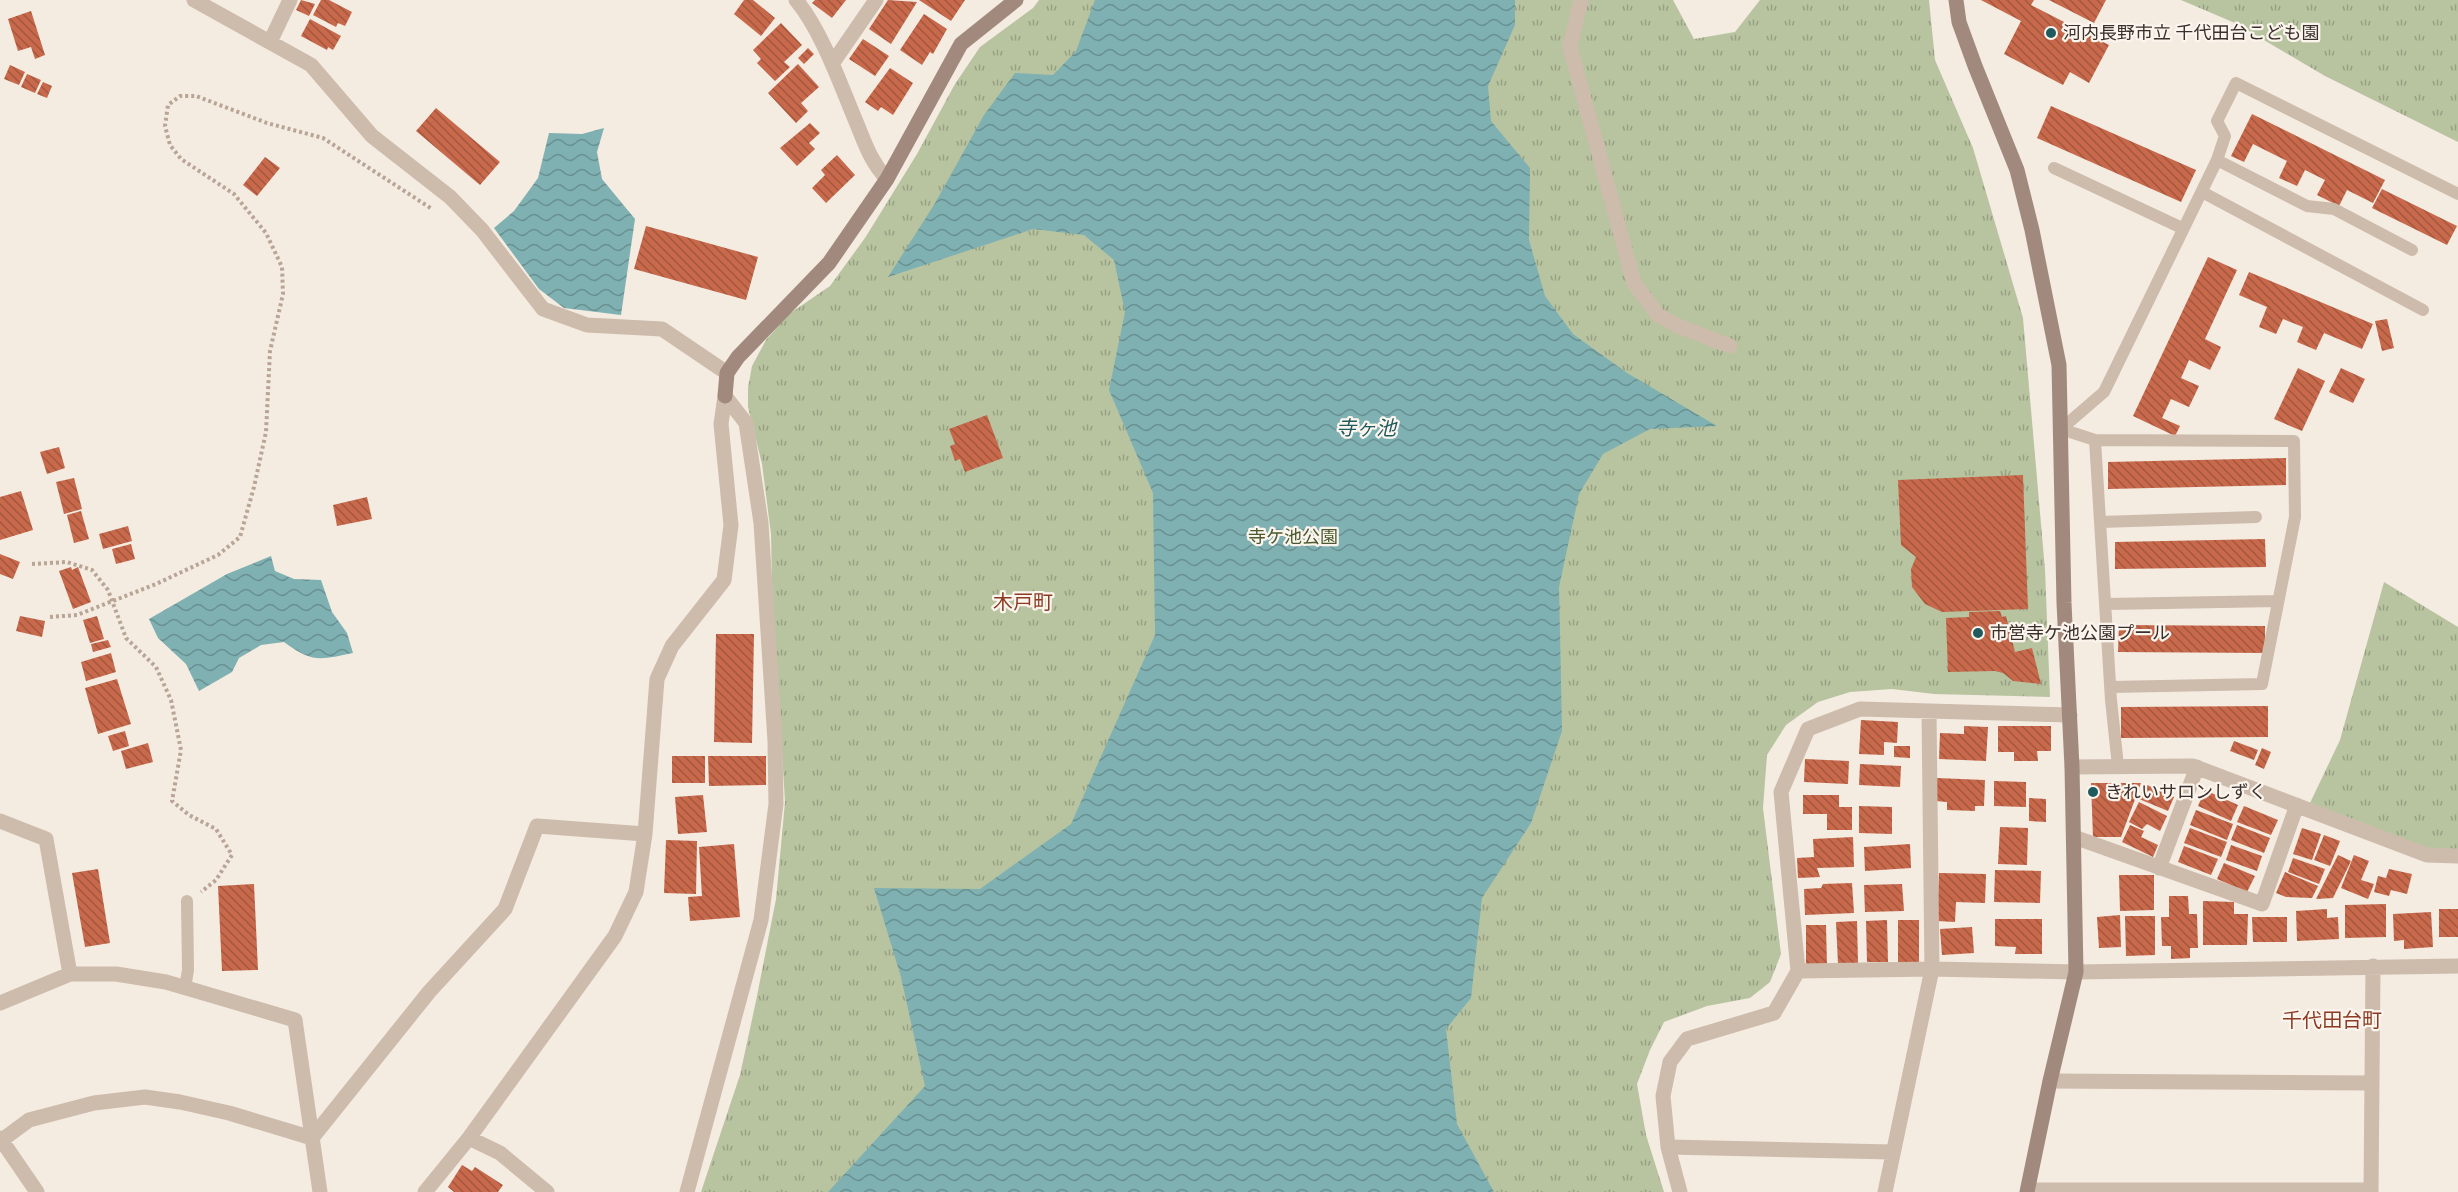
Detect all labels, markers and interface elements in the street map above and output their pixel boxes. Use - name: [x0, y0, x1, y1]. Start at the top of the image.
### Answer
- place label: 河内長野市立 千代田台こども園: [2063, 22, 2319, 44]
- marker: 河内長野市立 千代田台こども園: [2044, 26, 2058, 40]
- water label: 寺ヶ池: [1336, 416, 1398, 440]
- park label: 寺ケ池公園: [1248, 526, 1338, 548]
- district label: 木戸町: [993, 590, 1053, 614]
- place label: 市営寺ケ池公園プール: [1990, 622, 2170, 644]
- marker: 市営寺ケ池公園プール: [1971, 626, 1985, 640]
- place label: きれいサロンしずく: [2105, 781, 2267, 803]
- marker: きれいサロンしずく: [2086, 785, 2100, 799]
- district label: 千代田台町: [2282, 1008, 2382, 1032]

